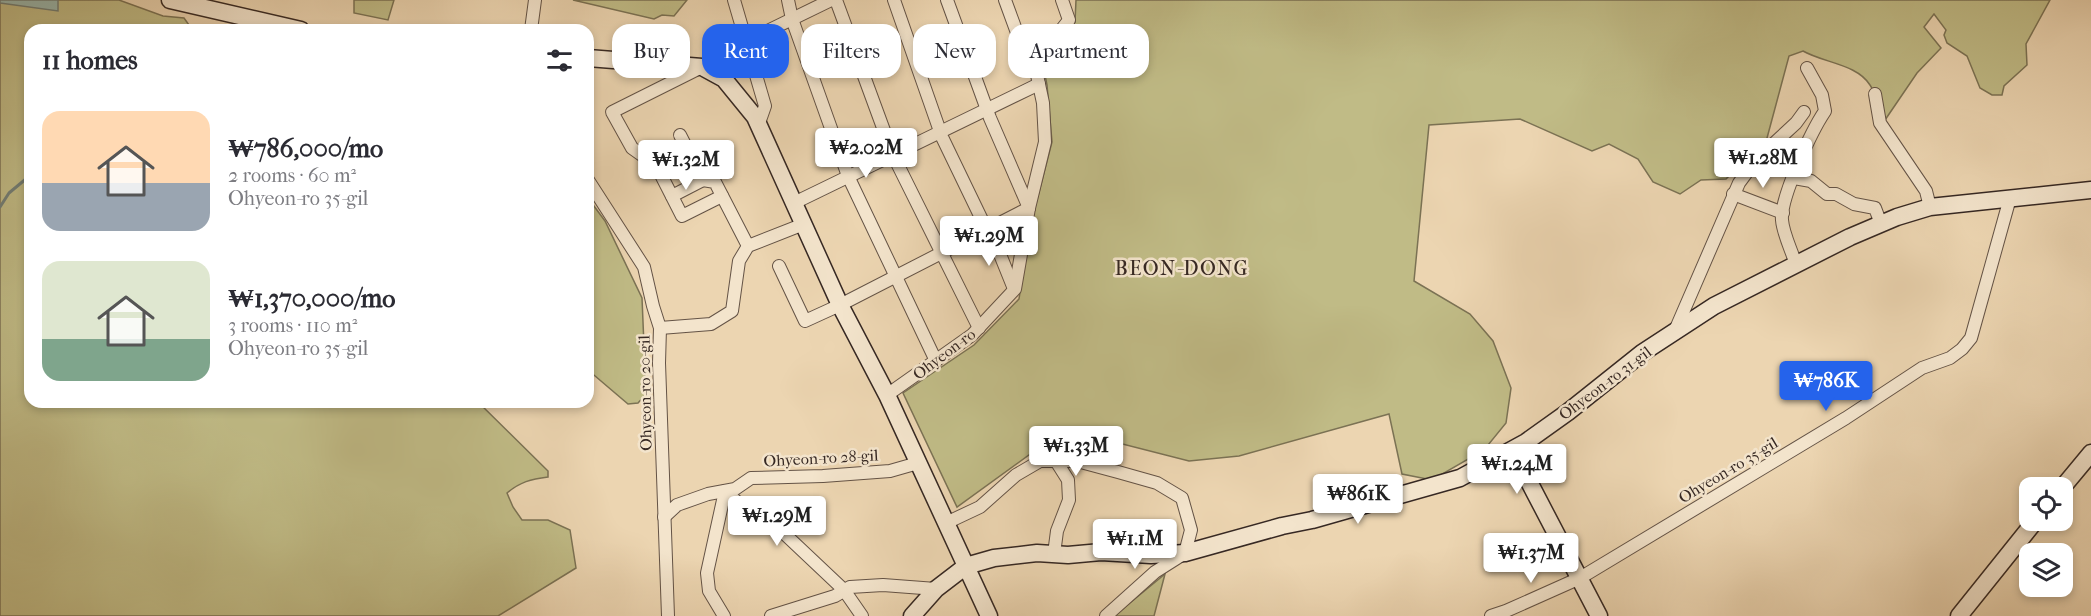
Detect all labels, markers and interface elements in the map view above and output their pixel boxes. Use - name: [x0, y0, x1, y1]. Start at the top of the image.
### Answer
- chip: Buy: [612, 24, 690, 78]
- chip: Rent: [702, 24, 789, 78]
- chip: Filters: [801, 24, 901, 78]
- chip: New: [913, 24, 996, 78]
- chip: Apartment: [1008, 24, 1149, 78]
- icon: filters: [543, 44, 576, 77]
- text: 11 homes: [42, 45, 138, 76]
- pin: ₩2.02M: [817, 128, 915, 179]
- text: ₩786,000/mo: [228, 133, 383, 164]
- icon: home: [90, 135, 162, 207]
- text: ₩2.02M: [829, 136, 903, 159]
- pin: ₩1.28M: [1714, 138, 1812, 189]
- pin: ₩1.32M: [637, 140, 735, 191]
- text: ₩1.28M: [1728, 146, 1798, 169]
- text: ₩1.32M: [652, 148, 720, 171]
- text: 2 rooms · 60 m²: [228, 164, 356, 187]
- text: Ohyeon-ro 35-gil: [228, 187, 368, 210]
- pin: ₩1.29M: [940, 216, 1038, 267]
- text: ₩1.29M: [954, 224, 1024, 247]
- district label: BEON-DONG: [1115, 257, 1249, 280]
- text: ₩1,370,000/mo: [228, 283, 395, 314]
- icon: home: [90, 285, 162, 357]
- text: 3 rooms · 110 m²: [228, 314, 357, 337]
- street label: Ohyeon-ro: [909, 324, 979, 384]
- street label: Ohyeon-ro 20-gil: [634, 334, 656, 451]
- text: Ohyeon-ro 35-gil: [228, 337, 368, 360]
- street label: Ohyeon-ro 31-gil: [1555, 342, 1656, 424]
- pin: ₩786K: [1784, 361, 1868, 412]
- text: ₩786K: [1793, 369, 1859, 392]
- pin: ₩1.33M: [1027, 426, 1125, 477]
- street label: Ohyeon-ro 35-gil: [1675, 433, 1782, 507]
- text: ₩1.33M: [1043, 434, 1109, 457]
- pin: ₩1.24M: [1468, 444, 1566, 495]
- street label: Ohyeon-ro 28-gil: [763, 445, 880, 470]
- text: ₩1.24M: [1481, 452, 1553, 475]
- pin: ₩861K: [1316, 474, 1400, 525]
- map controls: [2019, 477, 2073, 597]
- button: locate: [2019, 477, 2073, 531]
- text: ₩861K: [1327, 482, 1389, 505]
- pin: ₩1.29M: [728, 496, 826, 547]
- text: ₩1.29M: [742, 504, 812, 527]
- pin: ₩1.1M: [1093, 519, 1177, 570]
- text: ₩1.1M: [1107, 527, 1163, 550]
- pin: ₩1.37M: [1482, 533, 1580, 584]
- text: ₩1.37M: [1497, 541, 1565, 564]
- button: layers: [2019, 543, 2073, 597]

